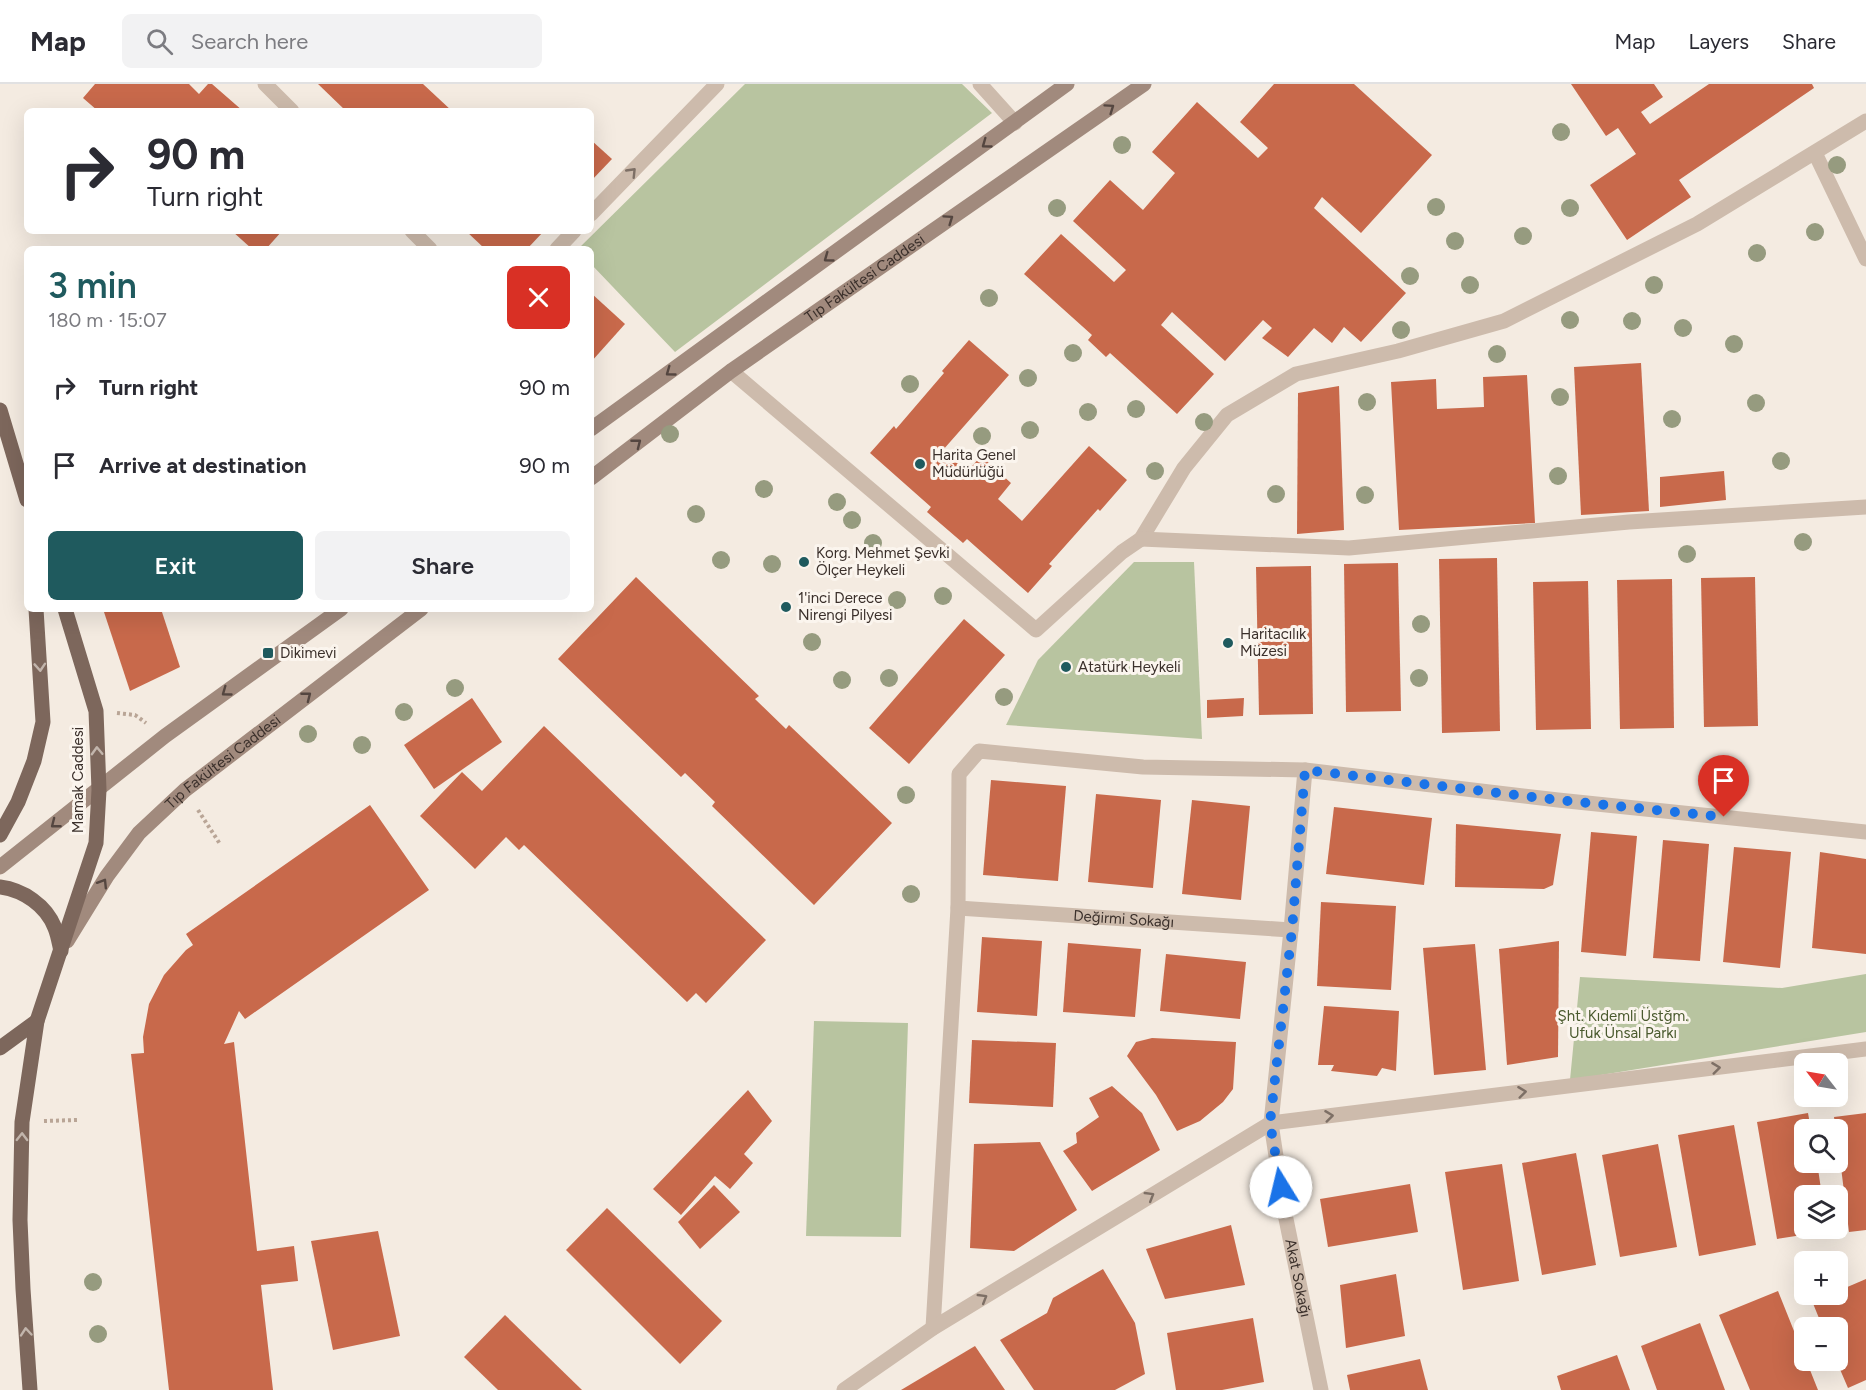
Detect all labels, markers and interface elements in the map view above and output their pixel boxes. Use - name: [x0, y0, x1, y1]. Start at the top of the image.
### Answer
- search box: [122, 14, 542, 68]
- text: Map: [30, 24, 86, 58]
- icon: search: [143, 25, 176, 58]
- text: Search here: [191, 28, 308, 55]
- text: Map: [1615, 29, 1655, 54]
- text: Layers: [1688, 29, 1749, 54]
- text: Share: [1782, 29, 1836, 54]
- one-way arrow: [1103, 104, 1114, 115]
- text: 90 m: [147, 129, 245, 180]
- icon: right: [48, 132, 126, 210]
- one-way arrow: [982, 136, 993, 147]
- one-way arrow: [624, 168, 635, 179]
- text: Turn right: [147, 180, 263, 213]
- one-way arrow: [943, 215, 954, 226]
- street label: Tıp Fakültesi Caddesi: [801, 230, 928, 326]
- one-way arrow: [824, 251, 835, 262]
- text: 3 min: [48, 264, 137, 307]
- button: close: [507, 266, 570, 329]
- text: 180 m · 15:07: [48, 308, 167, 332]
- one-way arrow: [666, 365, 677, 376]
- icon: right: [48, 371, 81, 404]
- text: Turn right: [99, 374, 198, 401]
- text: 90 m: [519, 374, 570, 401]
- one-way arrow: [631, 439, 642, 450]
- place label: Harita Genel Müdürlüğü: [932, 446, 1016, 481]
- icon: arrive: [48, 449, 81, 482]
- text: Arrive at destination: [99, 452, 307, 479]
- text: 90 m: [519, 452, 570, 479]
- marker: Harita Genel Müdürlüğü: [913, 457, 927, 471]
- button: Exit: [48, 531, 303, 600]
- button: Share: [315, 531, 570, 600]
- place label: Korg. Mehmet Şevki Ölçer Heykeli: [816, 544, 950, 579]
- marker: Korg. Mehmet Şevki Ölçer Heykeli: [797, 555, 811, 569]
- place label: 1'inci Derece Nirengi Pilyesi: [798, 589, 893, 624]
- marker: 1'inci Derece Nirengi Pilyesi: [779, 600, 793, 614]
- place label: Haritacılık Müzesi: [1240, 625, 1307, 660]
- marker: Haritacılık Müzesi: [1221, 636, 1235, 650]
- place label: Dikimevi: [280, 644, 337, 662]
- marker: Dikimevi: [261, 646, 275, 660]
- place label: Atatürk Heykeli: [1078, 658, 1181, 676]
- marker: Atatürk Heykeli: [1059, 660, 1073, 674]
- one-way arrow: [33, 663, 46, 672]
- one-way arrow: [221, 685, 232, 696]
- one-way arrow: [301, 693, 312, 704]
- street label: Tıp Fakültesi Caddesi: [161, 711, 284, 813]
- street label: Mamak Caddesi: [69, 727, 87, 833]
- one-way arrow: [91, 746, 104, 755]
- pin: [1698, 755, 1749, 817]
- icon: arrive: [1707, 764, 1740, 797]
- one-way arrow: [51, 817, 62, 828]
- one-way arrow: [96, 879, 107, 890]
- street label: Değirmi Sokağı: [1073, 907, 1175, 931]
- park label: Şht. Kıdemli Üstğm. Ufuk Ünsal Parkı: [1558, 1007, 1688, 1042]
- north arrow: [1794, 1053, 1848, 1107]
- map controls: [1794, 1053, 1848, 1371]
- one-way arrow: [1711, 1062, 1720, 1075]
- one-way arrow: [1518, 1086, 1527, 1099]
- one-way arrow: [1324, 1110, 1333, 1122]
- button: search: [1794, 1119, 1848, 1173]
- one-way arrow: [15, 1132, 28, 1141]
- position arrow: [1249, 1155, 1313, 1219]
- button: layers: [1794, 1185, 1848, 1239]
- one-way arrow: [1144, 1192, 1154, 1204]
- street label: Akat Sokağı: [1281, 1237, 1315, 1319]
- button: +: [1794, 1251, 1848, 1305]
- one-way arrow: [977, 1293, 987, 1305]
- button: −: [1794, 1317, 1848, 1371]
- one-way arrow: [20, 1327, 33, 1336]

